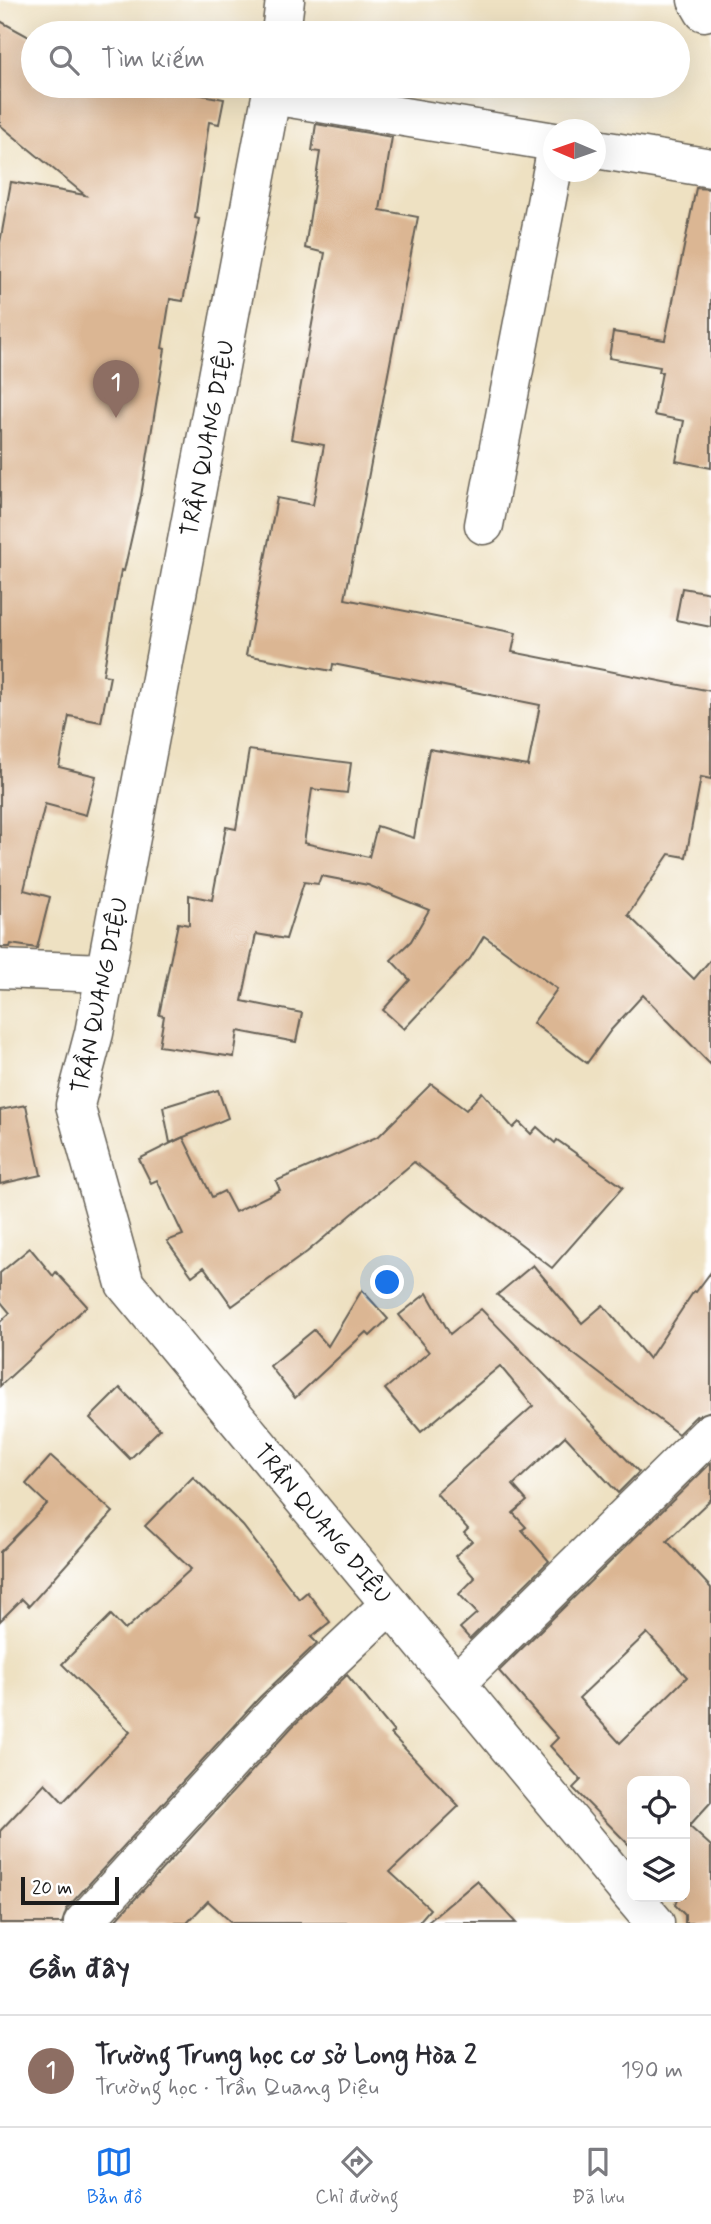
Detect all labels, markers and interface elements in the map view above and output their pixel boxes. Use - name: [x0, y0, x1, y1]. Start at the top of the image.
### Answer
- search box: [21, 21, 690, 98]
- icon: search: [45, 41, 83, 79]
- text: Tìm kiếm: [101, 43, 205, 77]
- north arrow: [543, 119, 606, 182]
- street label: TRẦN QUANG DIỆU: [175, 338, 243, 539]
- pin: 1: [93, 360, 139, 418]
- street label: TRẦN QUANG DIỆU: [66, 895, 136, 1096]
- your location: [370, 1265, 404, 1299]
- street label: TRẦN QUANG DIỆU: [247, 1438, 397, 1611]
- map controls: [627, 1776, 690, 1902]
- button: locate: [627, 1776, 690, 1839]
- button: layers: [627, 1839, 690, 1902]
- scale bar: [21, 1874, 119, 1906]
- text: 20 m: [32, 1876, 72, 1901]
- text: Gần đây: [28, 1949, 130, 1988]
- text: Trường Trung học cơ sở Long Hòa 2: [95, 2039, 477, 2073]
- text: 1: [46, 2056, 56, 2086]
- text: 190 m: [621, 2056, 683, 2086]
- text: Trường học · Trần Quang Diệu: [95, 2073, 379, 2103]
- tab: Bản đồ: [87, 2143, 142, 2210]
- tab: Chỉ đường: [315, 2143, 399, 2210]
- tab: Đã lưu: [572, 2143, 624, 2210]

